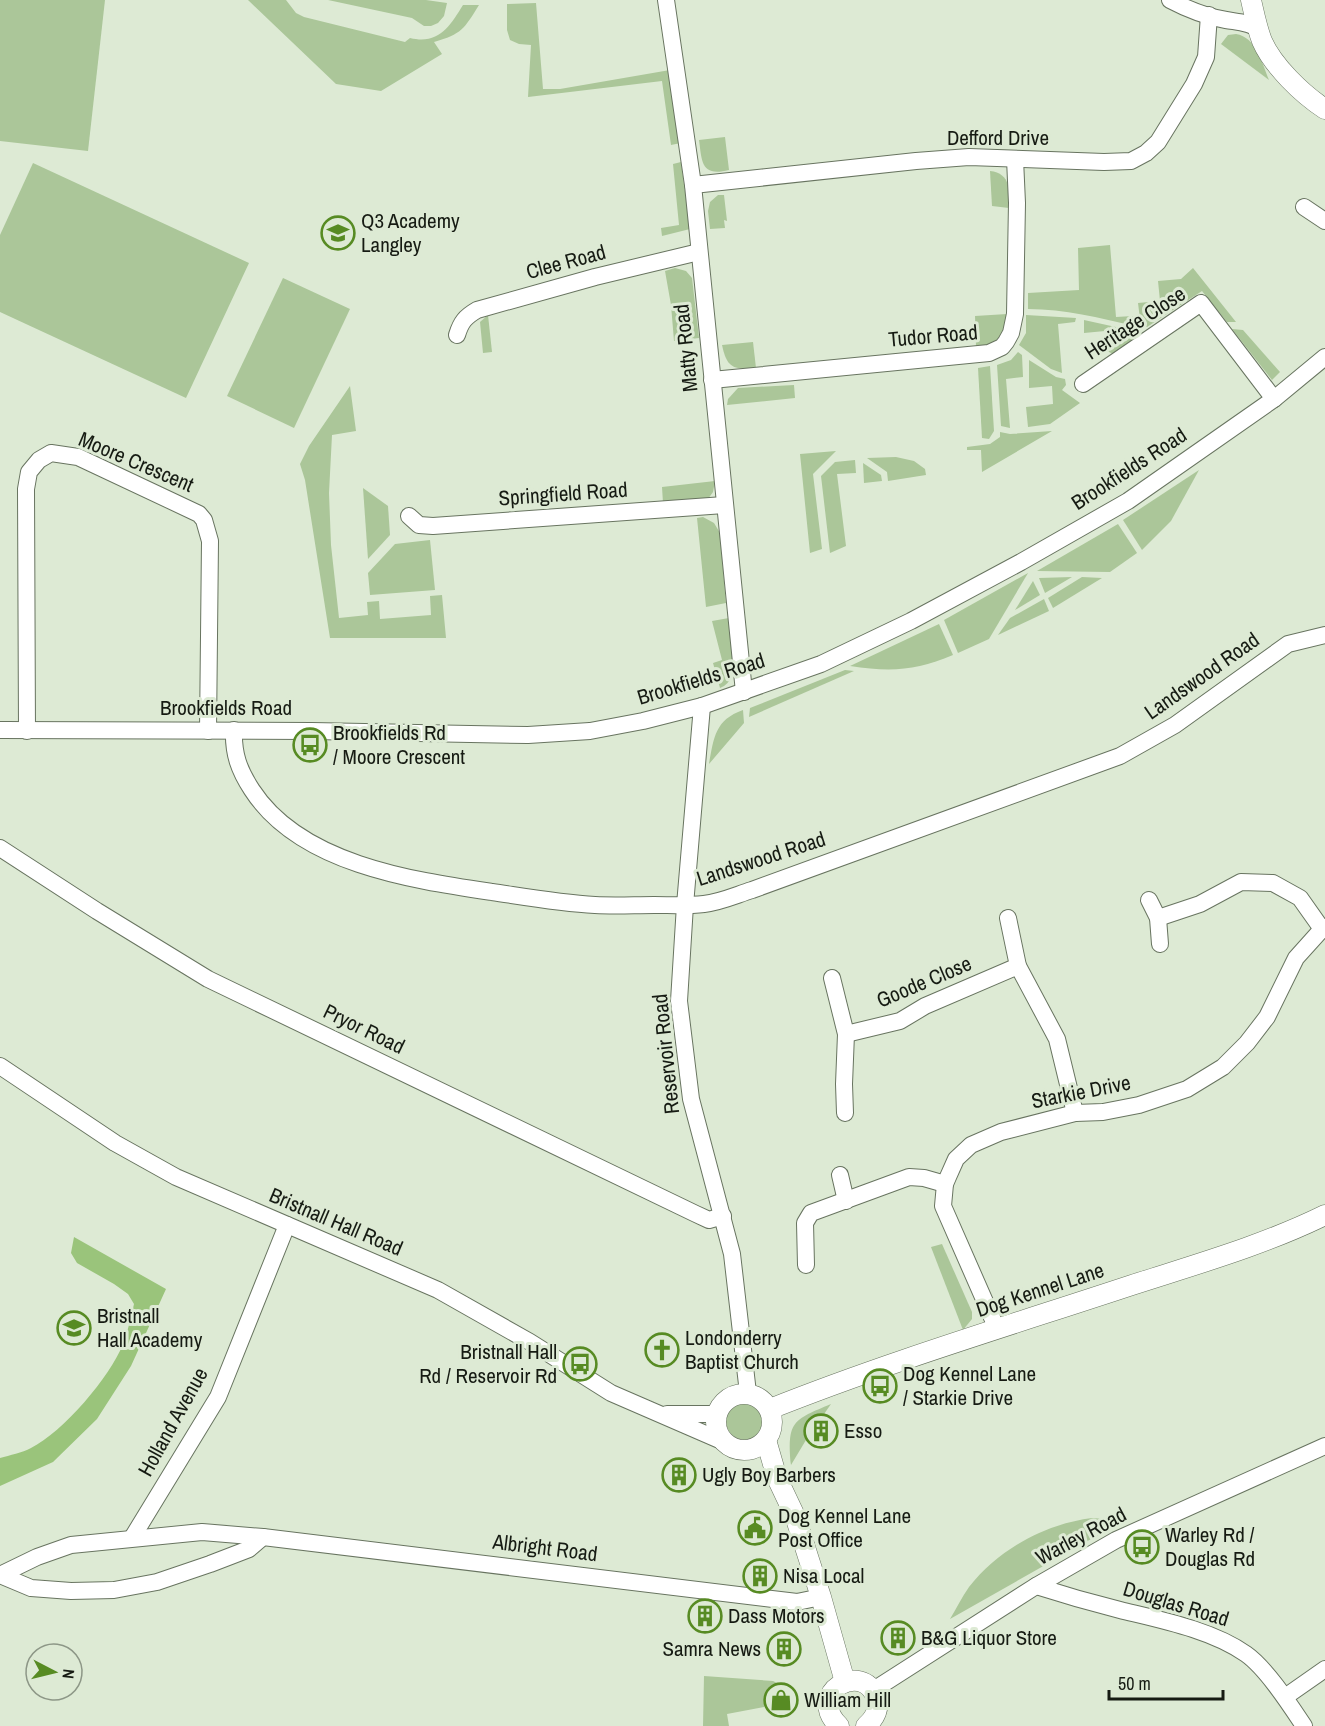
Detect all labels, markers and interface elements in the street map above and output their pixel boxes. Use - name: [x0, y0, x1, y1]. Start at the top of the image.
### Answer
- street label: Defford Drive: [947, 123, 1049, 152]
- place label: Q3 Academy Langley: [361, 206, 460, 259]
- school or university icon: Q3 Academy Langley: [320, 215, 356, 251]
- street label: Clee Road: [523, 237, 609, 286]
- street label: Heritage Close: [1079, 279, 1191, 366]
- street label: Matty Road: [666, 303, 705, 393]
- street label: Tudor Road: [887, 317, 979, 354]
- street label: Brookfields Road: [1065, 420, 1192, 517]
- street label: Moore Crescent: [74, 424, 198, 499]
- street label: Springfield Road: [497, 475, 628, 512]
- street label: Landswood Road: [1139, 625, 1265, 726]
- street label: Brookfields Road: [633, 645, 768, 712]
- street label: Brookfields Road: [160, 693, 292, 722]
- place label: Brookfields Rd / Moore Crescent: [333, 718, 465, 771]
- bus stop icon: Brookfields Rd / Moore Crescent: [292, 727, 328, 763]
- street label: Landswood Road: [693, 824, 829, 893]
- street label: Goode Close: [872, 949, 976, 1015]
- street label: Reservoir Road: [645, 993, 686, 1116]
- street label: Pryor Road: [319, 996, 410, 1061]
- street label: Starkie Drive: [1029, 1068, 1133, 1115]
- street label: Bristnall Hall Road: [265, 1180, 407, 1263]
- street label: Dog Kennel Lane: [972, 1255, 1108, 1324]
- place label: Bristnall Hall Academy: [97, 1301, 203, 1354]
- school or university icon: Bristnall Hall Academy: [56, 1310, 92, 1346]
- place label: Londonderry Baptist Church: [685, 1323, 799, 1376]
- church icon: Londonderry Baptist Church: [644, 1332, 680, 1368]
- place label: Bristnall Hall Rd / Reservoir Rd: [419, 1337, 557, 1390]
- bus stop icon: Bristnall Hall Rd / Reservoir Rd: [562, 1346, 598, 1382]
- place label: Dog Kennel Lane / Starkie Drive: [903, 1359, 1036, 1412]
- street label: Holland Avenue: [131, 1362, 214, 1481]
- bus stop icon: Dog Kennel Lane / Starkie Drive: [862, 1368, 898, 1404]
- building icon: Esso: [803, 1413, 839, 1449]
- place label: Esso: [844, 1416, 882, 1445]
- building icon: Ugly Boy Barbers: [661, 1457, 697, 1493]
- place label: Ugly Boy Barbers: [702, 1460, 836, 1489]
- street label: Warley Road: [1030, 1500, 1131, 1572]
- place label: Dog Kennel Lane Post Office: [778, 1501, 911, 1554]
- public building icon: Dog Kennel Lane Post Office: [737, 1510, 773, 1546]
- place label: Warley Rd / Douglas Rd: [1165, 1520, 1255, 1573]
- street label: Albright Road: [490, 1527, 599, 1568]
- bus stop icon: Warley Rd / Douglas Rd: [1124, 1529, 1160, 1565]
- building icon: Nisa Local: [742, 1558, 778, 1594]
- place label: Nisa Local: [783, 1561, 864, 1590]
- street label: Douglas Road: [1120, 1574, 1233, 1633]
- building icon: Dass Motors: [687, 1598, 723, 1634]
- place label: Dass Motors: [728, 1601, 825, 1630]
- building icon: B&G Liquor Store: [880, 1620, 916, 1656]
- place label: B&G Liquor Store: [921, 1623, 1057, 1652]
- building icon: Samra News: [766, 1631, 802, 1667]
- place label: Samra News: [662, 1634, 761, 1663]
- north arrow: [24, 1642, 84, 1702]
- scale bar: [1109, 1663, 1223, 1701]
- text: N: [57, 1668, 80, 1680]
- text: 50 m: [1118, 1671, 1151, 1696]
- shop icon: William Hill: [763, 1682, 799, 1718]
- place label: William Hill: [804, 1685, 891, 1714]

